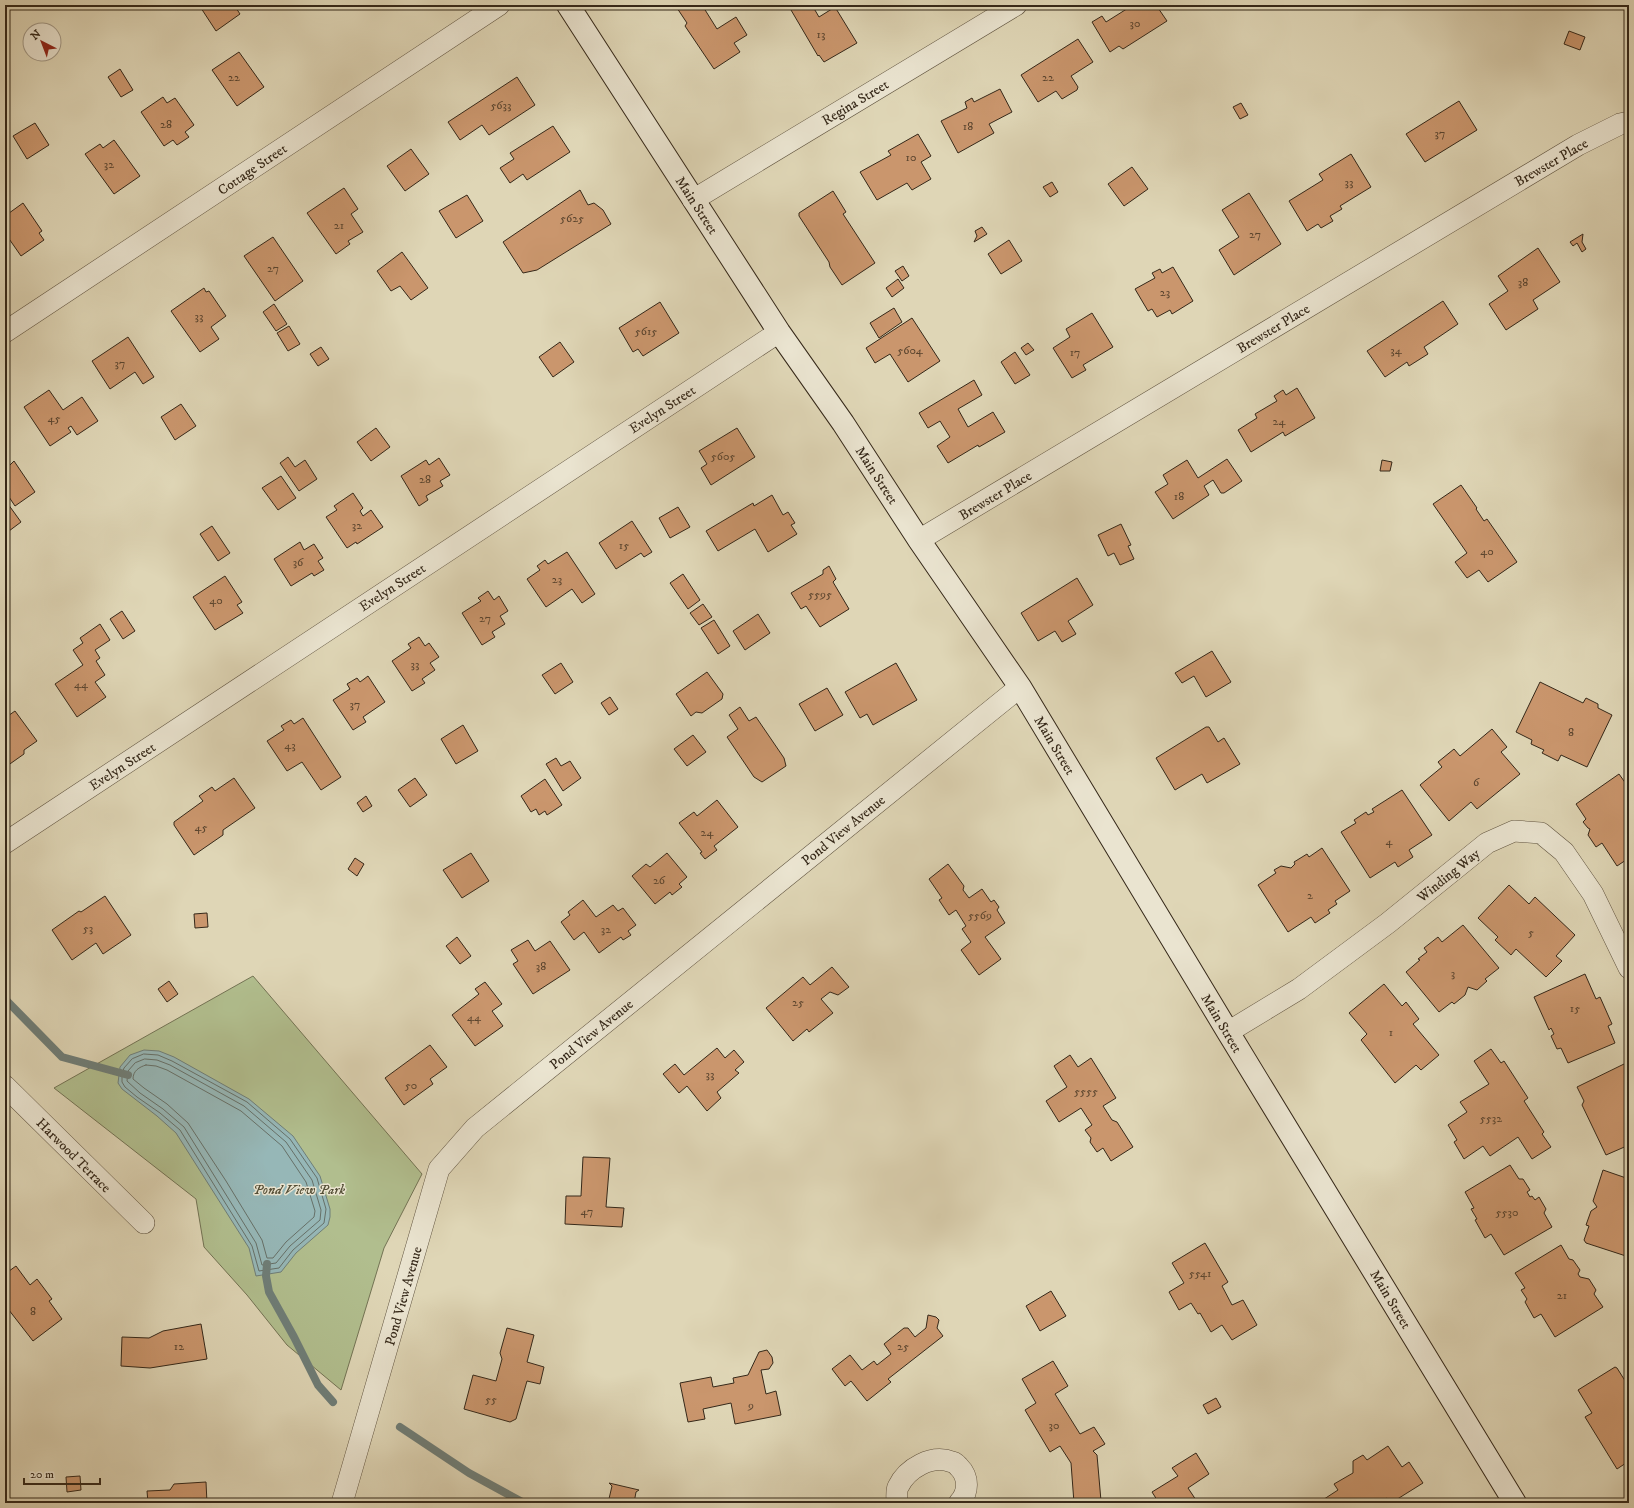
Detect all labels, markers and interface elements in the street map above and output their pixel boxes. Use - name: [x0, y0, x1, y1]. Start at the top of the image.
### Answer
- house number: 30: [1130, 16, 1140, 31]
- north arrow: [22, 22, 62, 62]
- text: N: [28, 27, 44, 44]
- house number: 13: [817, 27, 825, 42]
- house number: 22: [228, 70, 240, 85]
- house number: 22: [1042, 70, 1054, 85]
- street label: Regina Street: [819, 76, 893, 130]
- house number: 5633: [490, 98, 512, 113]
- house number: 28: [160, 117, 172, 132]
- house number: 18: [963, 119, 973, 134]
- house number: 37: [1435, 126, 1445, 141]
- street label: Brewster Place: [1512, 134, 1592, 191]
- street label: Cottage Street: [214, 140, 291, 200]
- house number: 10: [906, 150, 916, 165]
- house number: 32: [104, 157, 114, 172]
- street label: Main Street: [671, 173, 722, 238]
- house number: 33: [1345, 175, 1353, 190]
- house number: 5625: [560, 211, 584, 226]
- house number: 21: [334, 218, 344, 233]
- house number: 27: [1249, 227, 1261, 242]
- house number: 27: [267, 261, 279, 276]
- house number: 38: [1518, 275, 1528, 290]
- house number: 23: [1160, 285, 1170, 300]
- street label: Brewster Place: [1234, 300, 1313, 358]
- house number: 33: [195, 309, 203, 324]
- house number: 5615: [635, 324, 657, 339]
- house number: 5604: [897, 343, 924, 358]
- house number: 34: [1390, 343, 1403, 358]
- house number: 17: [1070, 345, 1080, 360]
- house number: 37: [115, 356, 125, 371]
- street label: Evelyn Street: [626, 381, 700, 438]
- house number: 45: [48, 411, 60, 426]
- house number: 24: [1273, 414, 1286, 429]
- street label: Main Street: [851, 443, 902, 508]
- house number: 5605: [711, 449, 735, 464]
- street label: Brewster Place: [956, 467, 1035, 525]
- house number: 28: [419, 472, 431, 487]
- house number: 18: [1174, 489, 1184, 504]
- house number: 32: [352, 518, 362, 533]
- house number: 15: [619, 538, 629, 553]
- house number: 40: [1480, 544, 1494, 559]
- house number: 36: [293, 555, 304, 570]
- street label: Evelyn Street: [356, 559, 430, 616]
- house number: 23: [552, 572, 562, 587]
- house number: 5595: [808, 587, 832, 602]
- house number: 40: [209, 593, 223, 608]
- house number: 27: [479, 611, 491, 626]
- house number: 33: [411, 657, 419, 672]
- house number: 44: [74, 677, 89, 692]
- house number: 37: [350, 697, 360, 712]
- street label: Main Street: [1029, 713, 1079, 779]
- house number: 8: [1568, 725, 1574, 740]
- street label: Evelyn Street: [86, 738, 160, 795]
- house number: 43: [284, 738, 296, 753]
- house number: 6: [1473, 775, 1480, 790]
- street label: Pond View Avenue: [798, 791, 889, 870]
- house number: 45: [195, 820, 207, 835]
- house number: 24: [701, 825, 714, 840]
- house number: 4: [1386, 834, 1394, 849]
- street label: Winding Way: [1413, 845, 1484, 907]
- house number: 26: [653, 873, 666, 888]
- house number: 2: [1307, 888, 1313, 903]
- house number: 5569: [968, 908, 992, 923]
- house number: 53: [83, 921, 93, 936]
- house number: 32: [601, 922, 611, 937]
- house number: 5: [1528, 925, 1534, 940]
- house number: 38: [536, 959, 546, 974]
- house number: 3: [1451, 966, 1455, 981]
- street label: Main Street: [1196, 991, 1246, 1057]
- street label: Pond View Avenue: [546, 995, 637, 1074]
- house number: 25: [792, 995, 804, 1010]
- house number: 15: [1570, 1001, 1580, 1016]
- house number: 44: [467, 1010, 482, 1025]
- house number: 1: [1389, 1025, 1393, 1040]
- house number: 33: [706, 1067, 714, 1082]
- house number: 50: [405, 1078, 417, 1093]
- house number: 5555: [1074, 1084, 1098, 1099]
- house number: 5532: [1480, 1111, 1502, 1126]
- street label: Harwood Terrace: [32, 1114, 115, 1197]
- park label: Pond View Park: [253, 1181, 345, 1199]
- house number: 47: [581, 1204, 593, 1219]
- house number: 5530: [1496, 1205, 1518, 1220]
- street label: Pond View Avenue: [381, 1244, 427, 1348]
- house number: 5541: [1189, 1266, 1211, 1281]
- street label: Main Street: [1365, 1267, 1415, 1333]
- house number: 21: [1557, 1288, 1567, 1303]
- house number: 8: [30, 1304, 36, 1319]
- house number: 12: [174, 1339, 184, 1354]
- house number: 25: [897, 1339, 909, 1354]
- house number: 55: [485, 1392, 497, 1407]
- house number: 9: [747, 1398, 754, 1413]
- house number: 30: [1049, 1418, 1059, 1433]
- scale bar: [24, 1460, 100, 1486]
- text: 20 m: [30, 1467, 54, 1482]

